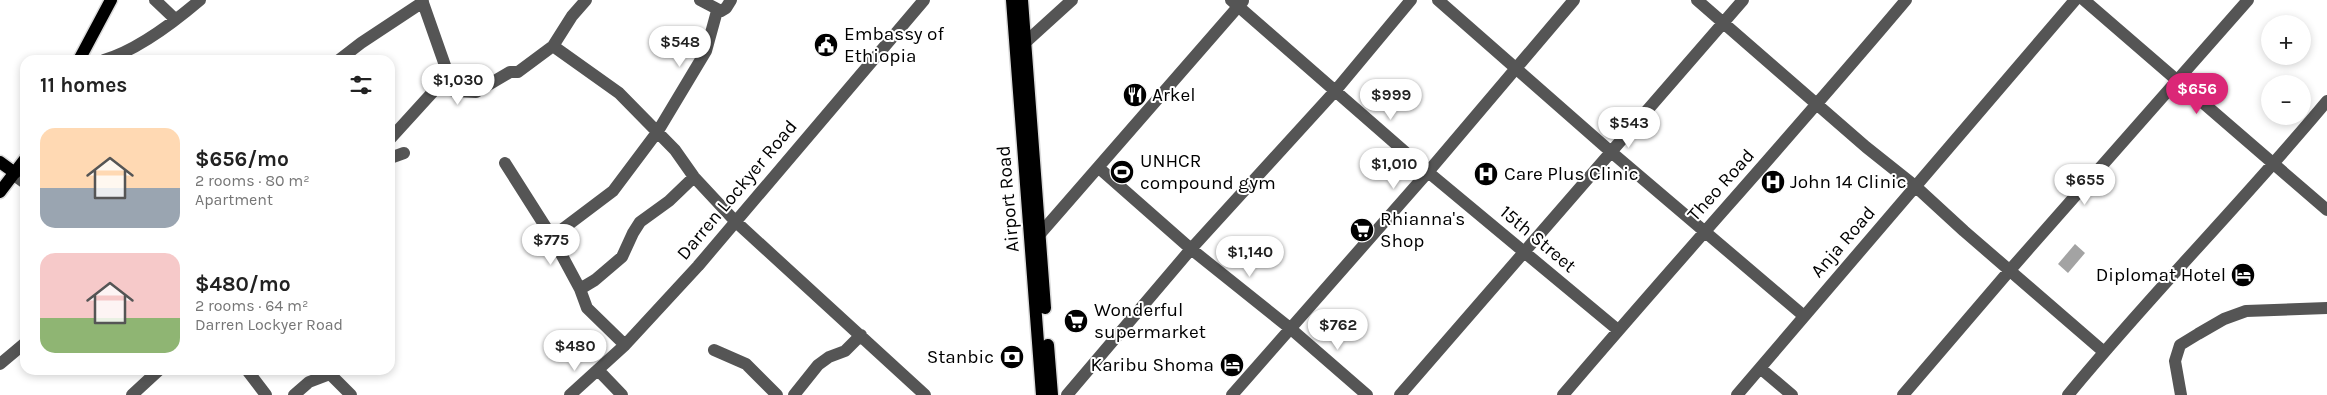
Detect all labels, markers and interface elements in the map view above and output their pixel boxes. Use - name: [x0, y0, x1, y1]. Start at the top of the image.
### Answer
- map controls: [2261, 15, 2311, 125]
- button: +: [2261, 15, 2311, 65]
- place label: Embassy of Ethiopia: [844, 23, 944, 67]
- pin: $548: [650, 26, 710, 68]
- text: $548: [660, 32, 700, 51]
- public building icon: Embassy of Ethiopia: [813, 32, 839, 58]
- pin: $1,030: [417, 64, 499, 106]
- text: $1,030: [433, 70, 483, 89]
- icon: filters: [347, 71, 375, 99]
- pin: $656: [2167, 72, 2227, 115]
- text: 11 homes: [40, 73, 127, 97]
- button: −: [2261, 75, 2311, 125]
- pin: $999: [1361, 78, 1421, 121]
- text: $656: [2177, 79, 2217, 98]
- restaurant icon: Arkel: [1122, 82, 1148, 108]
- place label: Arkel: [1152, 84, 1196, 106]
- text: $999: [1371, 85, 1411, 104]
- pin: $543: [1599, 106, 1659, 149]
- text: $543: [1609, 113, 1649, 132]
- street label: Darren Lockyer Road: [672, 116, 802, 264]
- street label: Theo Road: [1683, 144, 1759, 226]
- street label: Airport Road: [992, 145, 1024, 253]
- text: $656/mo: [195, 147, 289, 171]
- icon: home: [80, 148, 140, 208]
- pin: $1,010: [1353, 148, 1435, 190]
- place label: UNHCR compound gym: [1140, 150, 1276, 194]
- text: $1,010: [1371, 154, 1417, 173]
- sports icon: UNHCR compound gym: [1109, 159, 1135, 185]
- hospital icon: Care Plus Clinic: [1473, 161, 1499, 187]
- place label: Care Plus Clinic: [1504, 163, 1639, 185]
- pin: $655: [2055, 164, 2115, 206]
- hospital icon: John 14 Clinic: [1760, 169, 1786, 195]
- text: $655: [2065, 170, 2105, 189]
- text: 2 rooms · 80 m²: [195, 171, 310, 190]
- place label: John 14 Clinic: [1790, 171, 1906, 193]
- text: Apartment: [195, 190, 273, 209]
- street label: 15th Street: [1496, 201, 1580, 277]
- street label: Anja Road: [1806, 202, 1880, 282]
- place label: Rhianna's Shop: [1380, 208, 1465, 252]
- supermarket icon: Rhianna's Shop: [1349, 217, 1375, 243]
- pin: $775: [521, 224, 581, 266]
- text: $775: [533, 230, 569, 249]
- pin: $1,140: [1209, 236, 1291, 278]
- text: $1,140: [1227, 242, 1273, 261]
- hotel icon: Diplomat Hotel: [2230, 262, 2256, 288]
- place label: Diplomat Hotel: [2096, 264, 2226, 286]
- text: $480/mo: [195, 272, 291, 296]
- icon: home: [80, 273, 140, 333]
- text: 2 rooms · 64 m²: [195, 296, 308, 315]
- place label: Wonderful supermarket: [1094, 299, 1206, 343]
- supermarket icon: Wonderful supermarket: [1063, 308, 1089, 334]
- pin: $762: [1308, 308, 1368, 351]
- text: Darren Lockyer Road: [195, 315, 343, 334]
- text: $762: [1319, 315, 1357, 334]
- pin: $480: [545, 330, 605, 372]
- text: $480: [554, 336, 596, 355]
- bank icon: Stanbic: [999, 344, 1025, 370]
- place label: Stanbic: [927, 346, 994, 368]
- hotel icon: Karibu Shoma: [1219, 352, 1245, 378]
- place label: Karibu Shoma: [1091, 354, 1214, 376]

